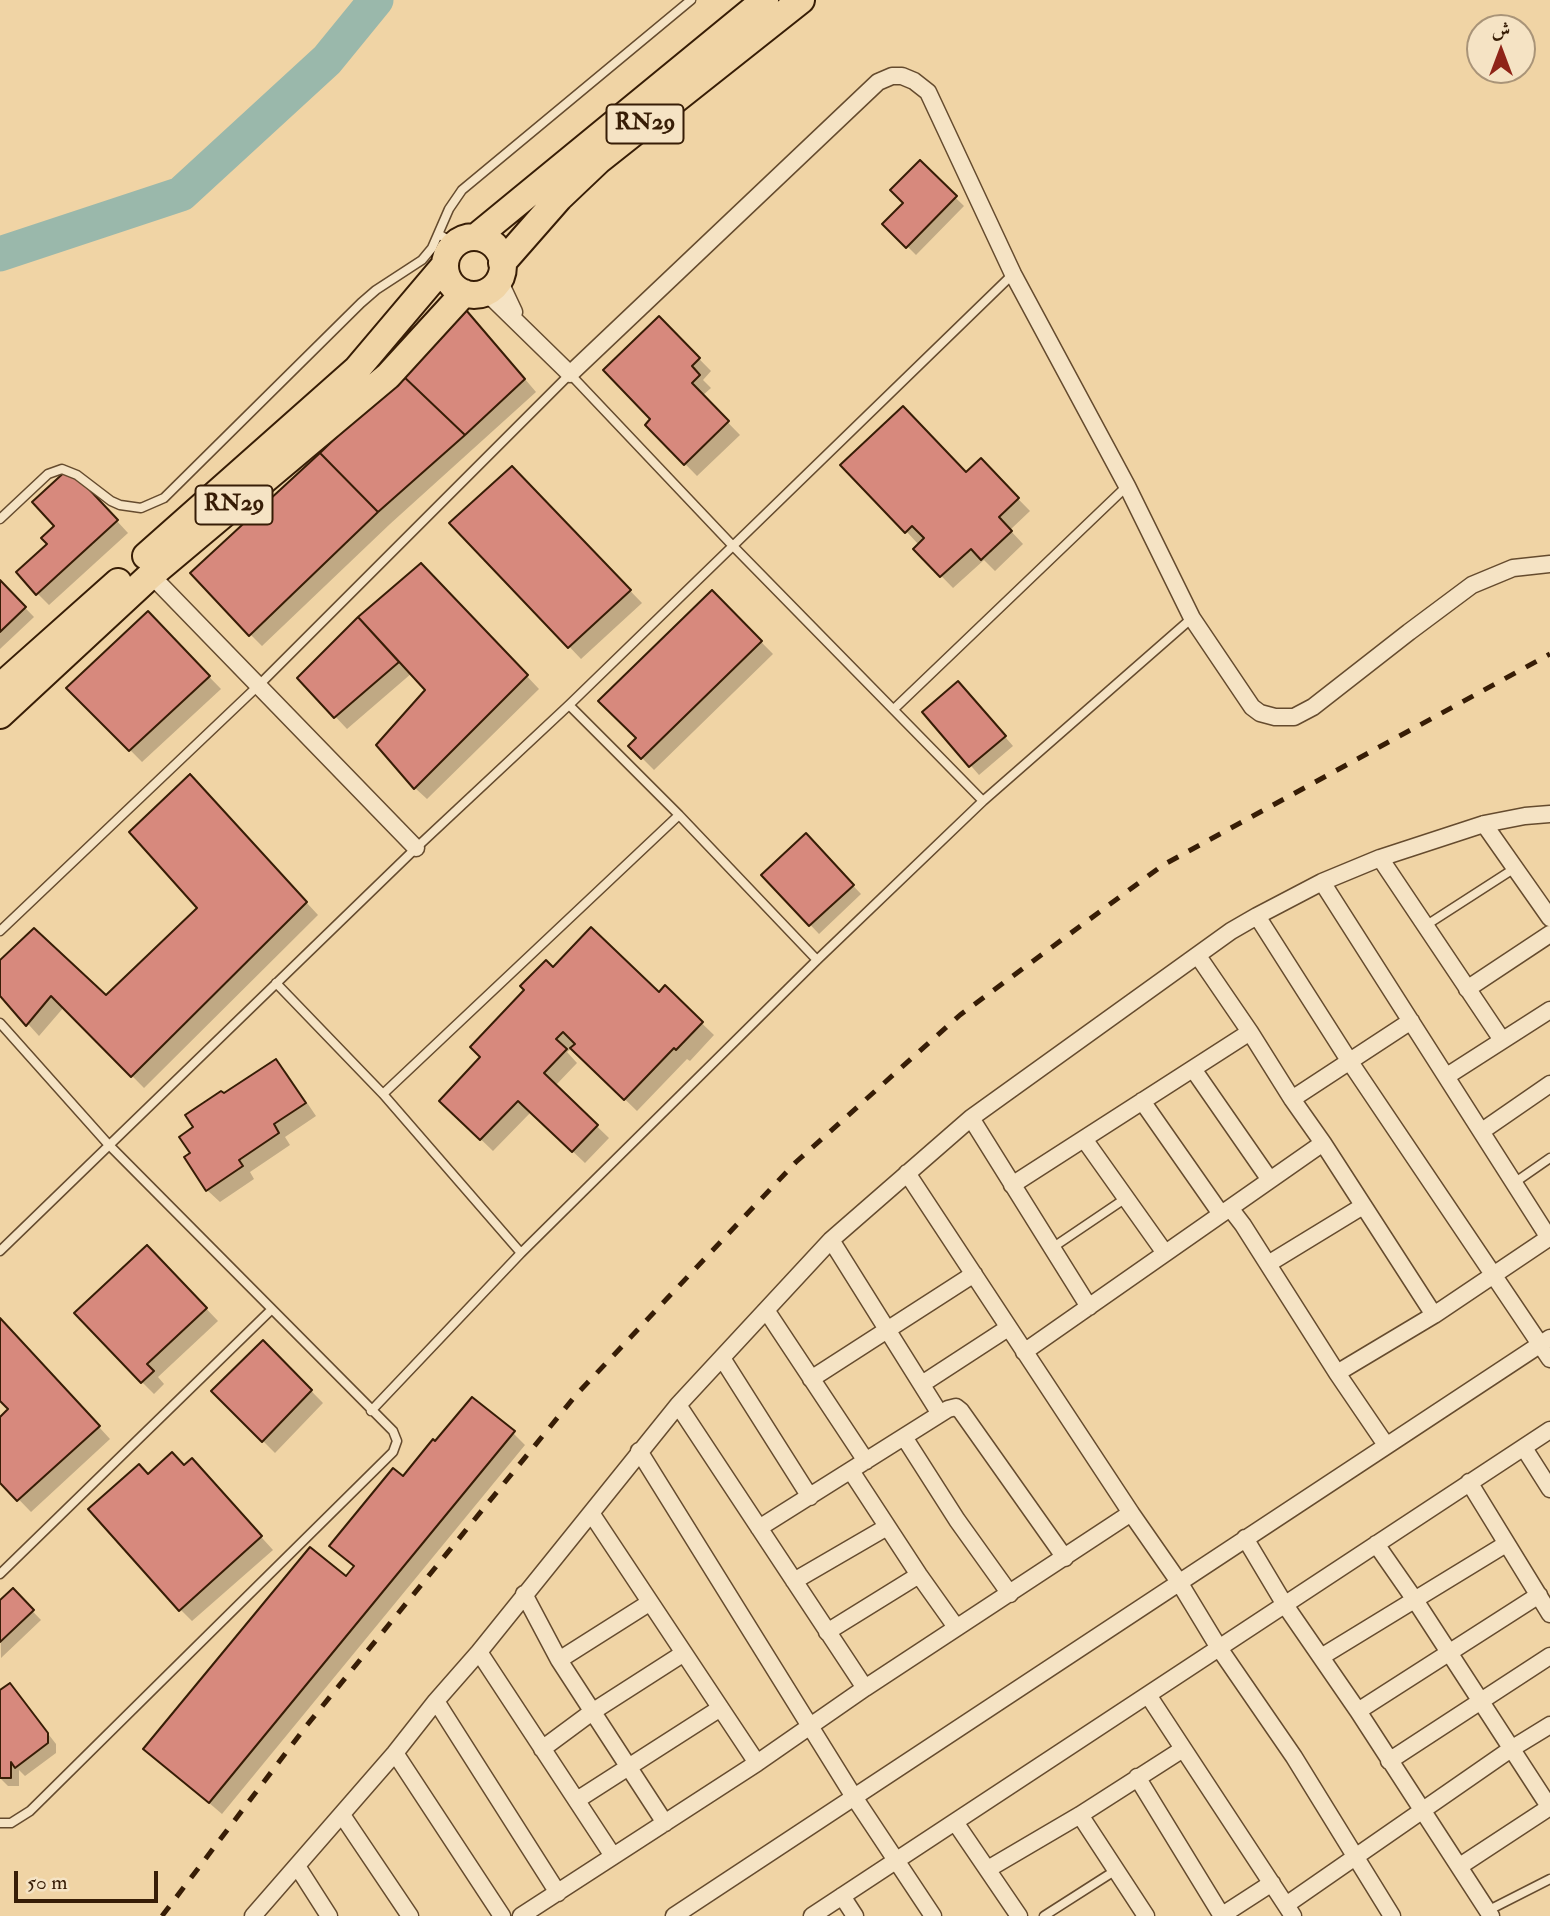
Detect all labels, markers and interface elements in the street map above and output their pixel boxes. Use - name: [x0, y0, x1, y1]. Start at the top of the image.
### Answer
- north arrow: [1466, 14, 1536, 84]
- text: ش: [1492, 18, 1510, 42]
- road number: RN29: [606, 105, 684, 144]
- road number: RN29: [196, 485, 272, 524]
- scale bar: [18, 1856, 161, 1900]
- text: 50 m: [27, 1869, 68, 1896]

